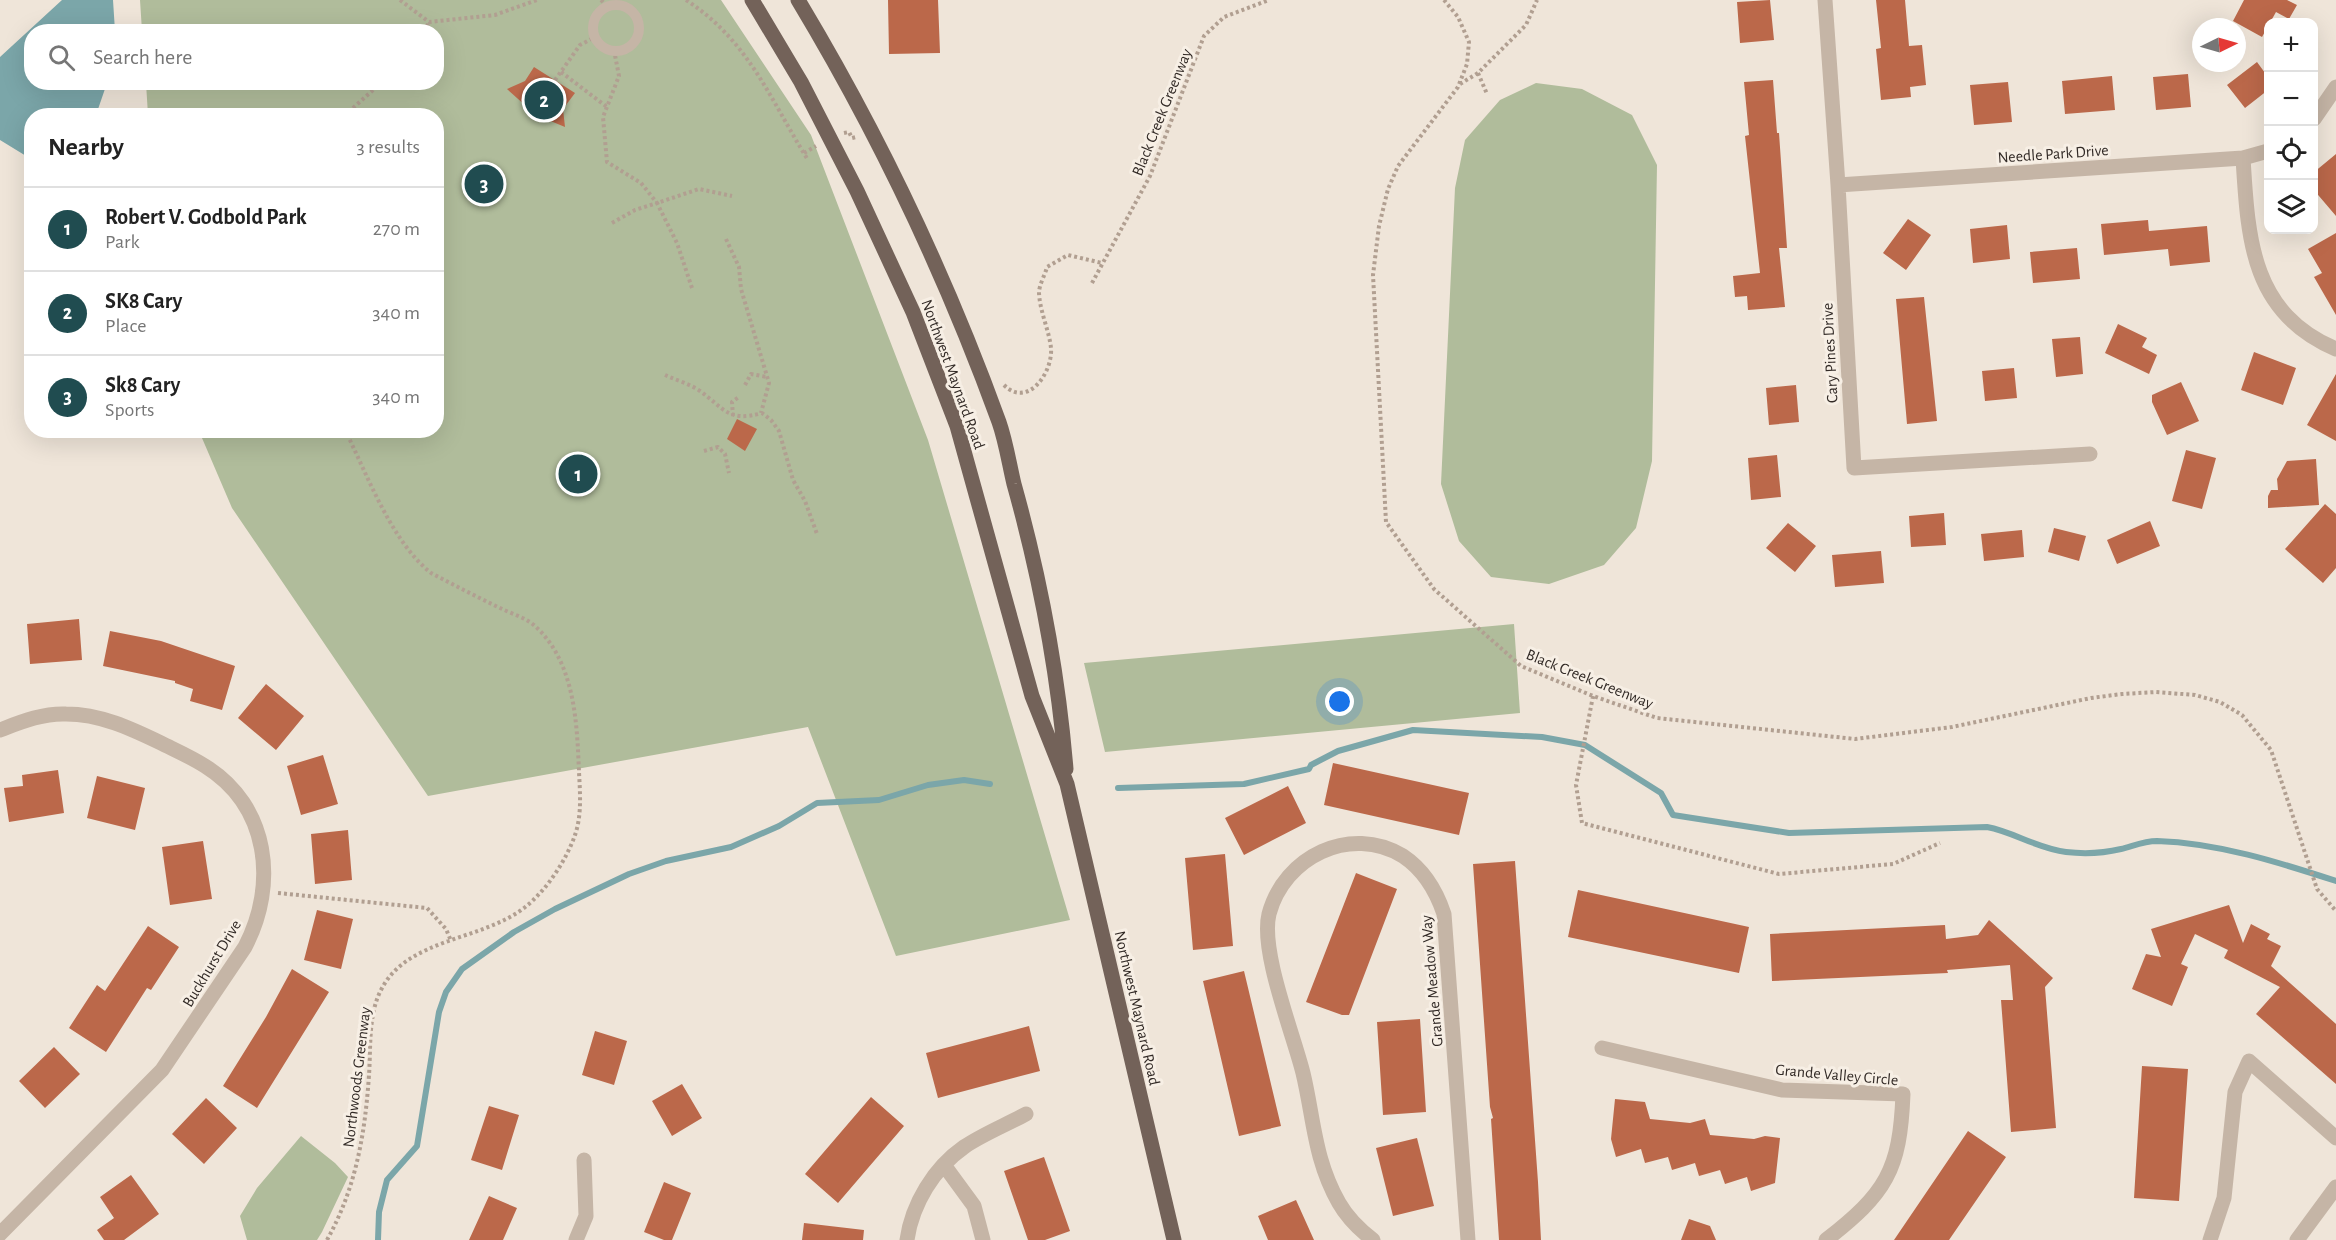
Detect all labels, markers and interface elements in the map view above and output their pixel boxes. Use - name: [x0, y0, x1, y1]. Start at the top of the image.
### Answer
- north arrow: [2192, 18, 2246, 72]
- map controls: [2264, 18, 2318, 234]
- button: +: [2264, 18, 2318, 72]
- search box: [24, 24, 444, 90]
- icon: search: [45, 41, 78, 74]
- text: Search here: [93, 46, 192, 68]
- street label: Black Creek Greenway: [1129, 46, 1196, 179]
- button: −: [2264, 72, 2318, 126]
- pin: 2: [524, 78, 564, 122]
- button: locate: [2264, 126, 2318, 180]
- text: Nearby: [48, 134, 124, 160]
- text: 3 results: [356, 137, 420, 157]
- street label: Needle Park Drive: [1997, 142, 2109, 166]
- pin: 3: [464, 162, 504, 207]
- button: layers: [2264, 180, 2318, 234]
- text: Robert V. Godbold Park: [105, 206, 307, 228]
- text: 1: [64, 219, 71, 239]
- text: 270 m: [373, 219, 420, 239]
- text: Park: [105, 232, 140, 252]
- text: SK8 Cary: [105, 290, 182, 312]
- street label: Northwest Maynard Road: [918, 297, 988, 452]
- text: 2: [63, 303, 72, 323]
- text: 340 m: [372, 303, 420, 323]
- street label: Cary Pines Drive: [1819, 303, 1842, 403]
- text: Place: [105, 316, 146, 336]
- text: Sk8 Cary: [105, 374, 180, 396]
- text: 3: [63, 387, 72, 407]
- text: 340 m: [372, 387, 420, 407]
- text: Sports: [105, 400, 154, 420]
- pin: 1: [558, 452, 598, 496]
- street label: Black Creek Greenway: [1523, 646, 1656, 713]
- your location: [1325, 687, 1354, 716]
- street label: Grande Meadow Way: [1418, 914, 1447, 1047]
- street label: Buckhurst Drive: [180, 917, 244, 1010]
- street label: Northwest Maynard Road: [1110, 929, 1163, 1087]
- street label: Northwoods Greenway: [340, 1006, 375, 1148]
- street label: Grande Valley Circle: [1775, 1062, 1899, 1089]

